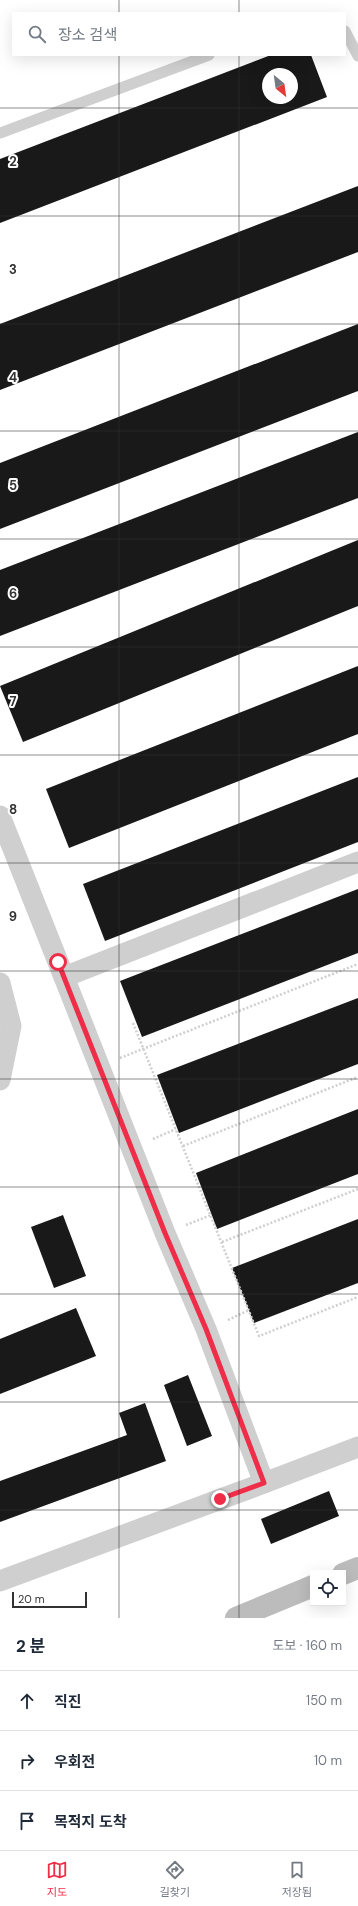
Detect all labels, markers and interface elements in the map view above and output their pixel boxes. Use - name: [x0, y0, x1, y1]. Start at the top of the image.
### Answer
- search box: [12, 12, 346, 56]
- icon: search: [26, 23, 48, 45]
- text: 장소 검색: [58, 25, 117, 45]
- north arrow: [262, 68, 298, 104]
- text: 2: [9, 153, 17, 170]
- text: 3: [9, 261, 17, 278]
- text: 4: [9, 369, 17, 386]
- text: 5: [9, 477, 17, 494]
- text: 6: [9, 585, 17, 602]
- text: 7: [10, 693, 17, 710]
- text: 8: [9, 801, 17, 818]
- text: 9: [9, 908, 17, 925]
- route start: [49, 953, 67, 971]
- route end: [211, 1490, 229, 1508]
- map controls: [310, 1570, 346, 1606]
- button: locate: [310, 1570, 346, 1606]
- scale bar: [12, 1590, 87, 1609]
- text: 20 m: [18, 1592, 44, 1606]
- text: 2 분: [16, 1635, 45, 1657]
- text: 도보 · 160 m: [272, 1637, 342, 1654]
- icon: ahead: [16, 1690, 38, 1712]
- text: 직진: [54, 1692, 82, 1712]
- text: 150 m: [306, 1692, 342, 1709]
- icon: right: [16, 1750, 38, 1772]
- text: 우회전: [54, 1752, 95, 1772]
- text: 10 m: [314, 1752, 342, 1769]
- icon: arrive: [16, 1810, 38, 1832]
- text: 목적지 도착: [54, 1812, 127, 1832]
- tab: 지도: [46, 1859, 68, 1899]
- tab: 길찾기: [160, 1859, 190, 1899]
- tab: 저장됨: [282, 1859, 312, 1899]

